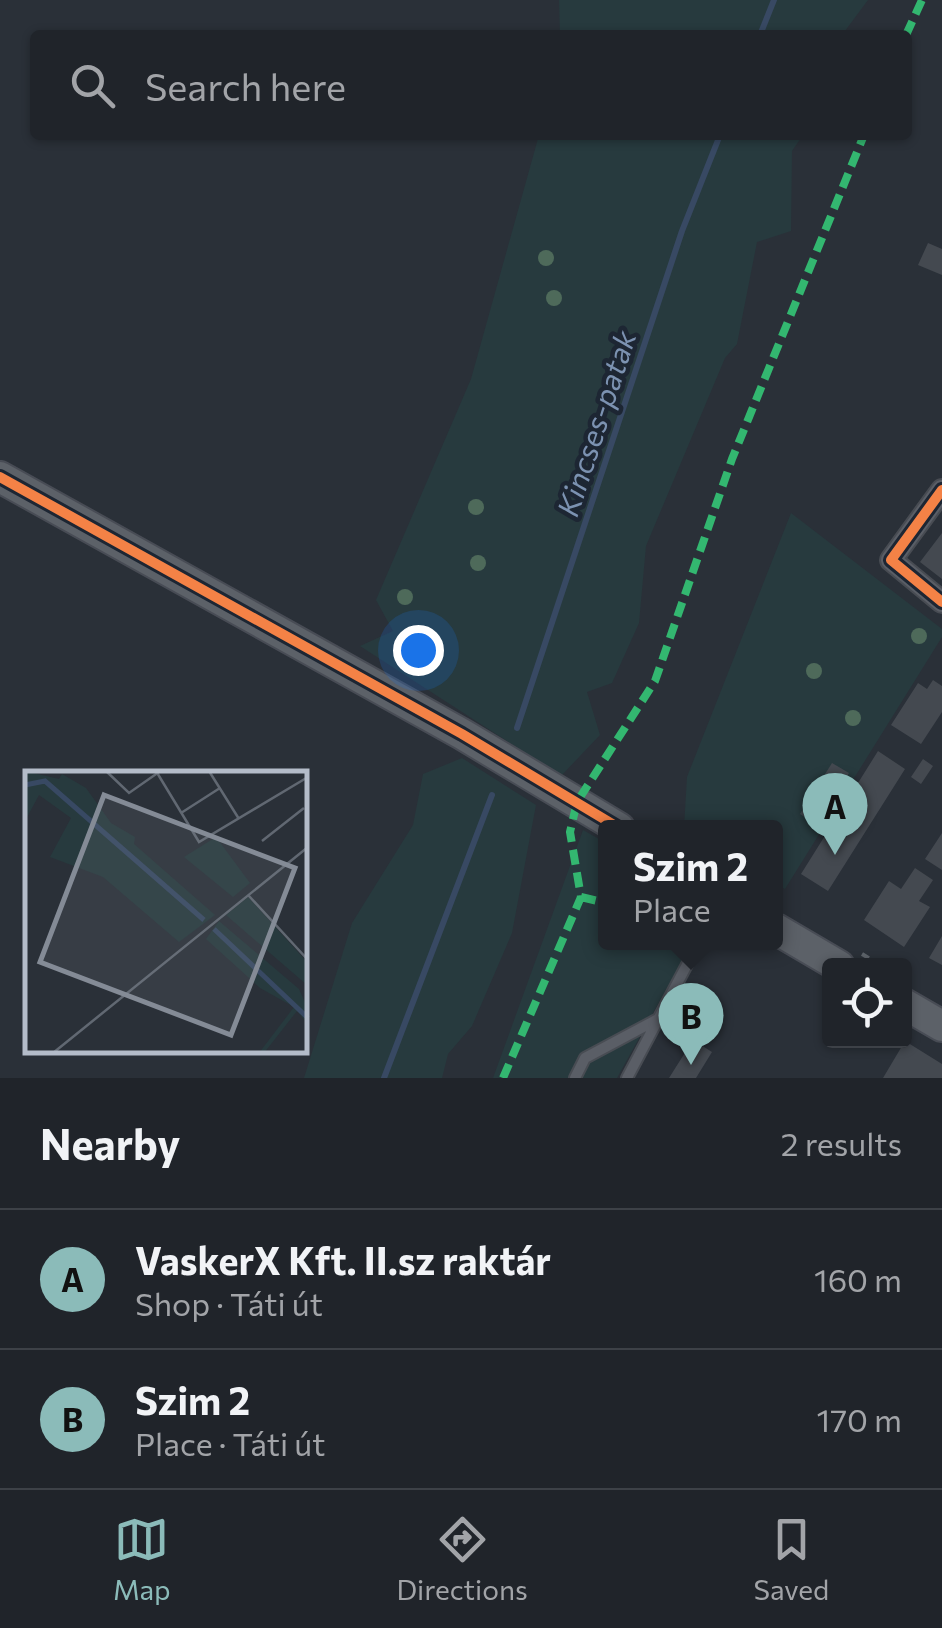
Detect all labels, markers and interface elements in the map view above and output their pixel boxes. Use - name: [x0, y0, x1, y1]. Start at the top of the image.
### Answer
- search box: [30, 30, 912, 140]
- icon: search: [65, 58, 120, 113]
- text: Search here: [145, 62, 346, 109]
- water label: Kincses-patak: [548, 325, 643, 521]
- your location: [393, 625, 444, 676]
- inset map: [25, 771, 308, 1053]
- pin: A: [802, 772, 868, 855]
- popup: [598, 820, 783, 950]
- text: Szim 2: [633, 842, 748, 889]
- text: Place: [633, 889, 711, 929]
- map controls: [822, 958, 912, 1048]
- button: locate: [822, 958, 912, 1048]
- pin: B: [658, 982, 724, 1065]
- text: Nearby: [40, 1117, 180, 1169]
- text: 2 results: [781, 1123, 902, 1163]
- text: VaskerX Kft. II.sz raktár: [135, 1236, 551, 1283]
- text: A: [61, 1259, 84, 1299]
- text: 160 m: [814, 1259, 902, 1299]
- text: Shop · Táti út: [135, 1283, 323, 1323]
- text: Szim 2: [135, 1376, 250, 1423]
- text: B: [62, 1399, 83, 1439]
- text: 170 m: [817, 1399, 902, 1439]
- text: Place · Táti út: [135, 1423, 325, 1463]
- tab: Map: [113, 1512, 171, 1606]
- tab: Directions: [396, 1512, 528, 1606]
- tab: Saved: [754, 1512, 829, 1606]

